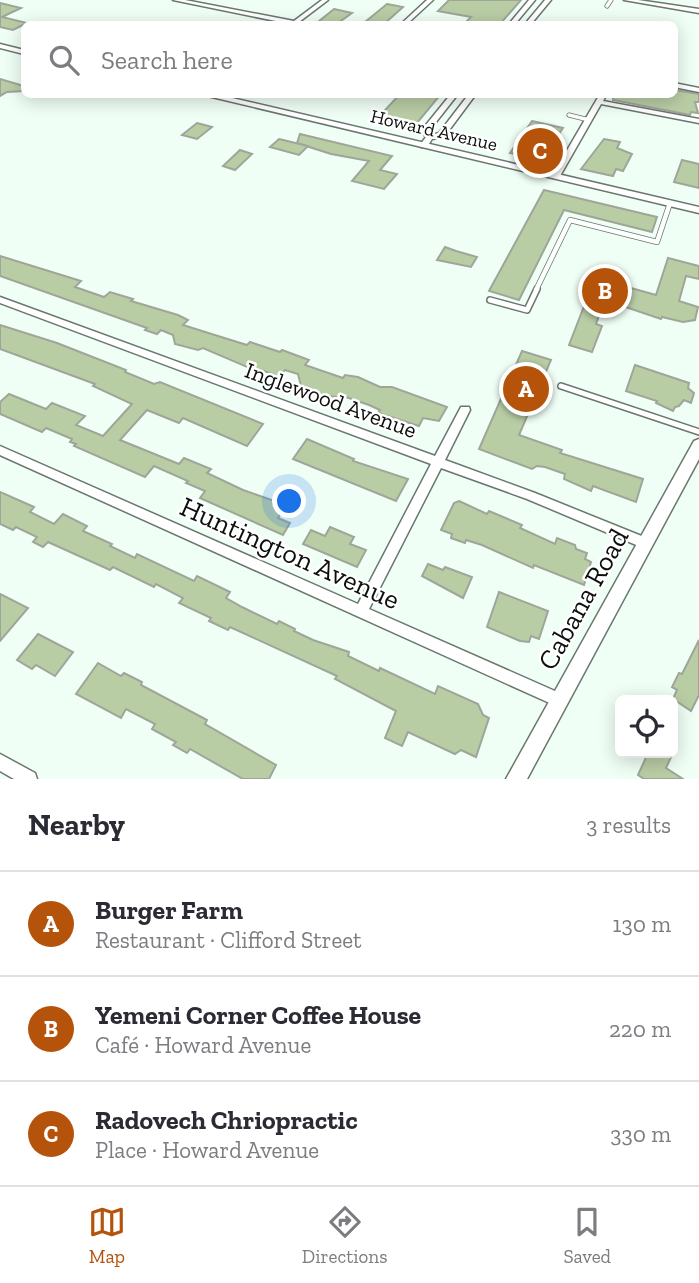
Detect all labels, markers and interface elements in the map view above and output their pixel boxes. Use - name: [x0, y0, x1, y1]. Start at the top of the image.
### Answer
- search box: [21, 21, 678, 98]
- icon: search: [45, 41, 83, 79]
- text: Search here: [101, 44, 233, 76]
- street label: Howard Avenue: [368, 104, 500, 156]
- pin: C: [517, 125, 563, 177]
- pin: B: [582, 265, 628, 317]
- street label: Inglewood Avenue: [241, 356, 421, 444]
- pin: A: [503, 363, 549, 415]
- your location: [272, 484, 306, 518]
- street label: Huntington Avenue: [175, 490, 405, 616]
- street label: Cabana Road: [531, 523, 635, 675]
- map controls: [615, 695, 678, 758]
- button: locate: [615, 695, 678, 758]
- text: Nearby: [28, 807, 125, 843]
- text: 3 results: [586, 811, 671, 839]
- text: Burger Farm: [95, 894, 243, 926]
- text: A: [43, 910, 59, 938]
- text: 130 m: [613, 910, 671, 938]
- text: Restaurant · Clifford Street: [95, 926, 362, 954]
- text: Yemeni Corner Coffee House: [95, 999, 421, 1031]
- text: B: [44, 1015, 58, 1043]
- text: 220 m: [609, 1015, 671, 1043]
- text: Café · Howard Avenue: [95, 1031, 311, 1059]
- text: Radovech Chriopractic: [95, 1104, 358, 1136]
- text: C: [44, 1120, 58, 1148]
- text: 330 m: [610, 1120, 671, 1148]
- text: Place · Howard Avenue: [95, 1136, 319, 1164]
- tab: Map: [88, 1203, 126, 1268]
- tab: Directions: [302, 1203, 388, 1268]
- tab: Saved: [563, 1203, 611, 1268]

